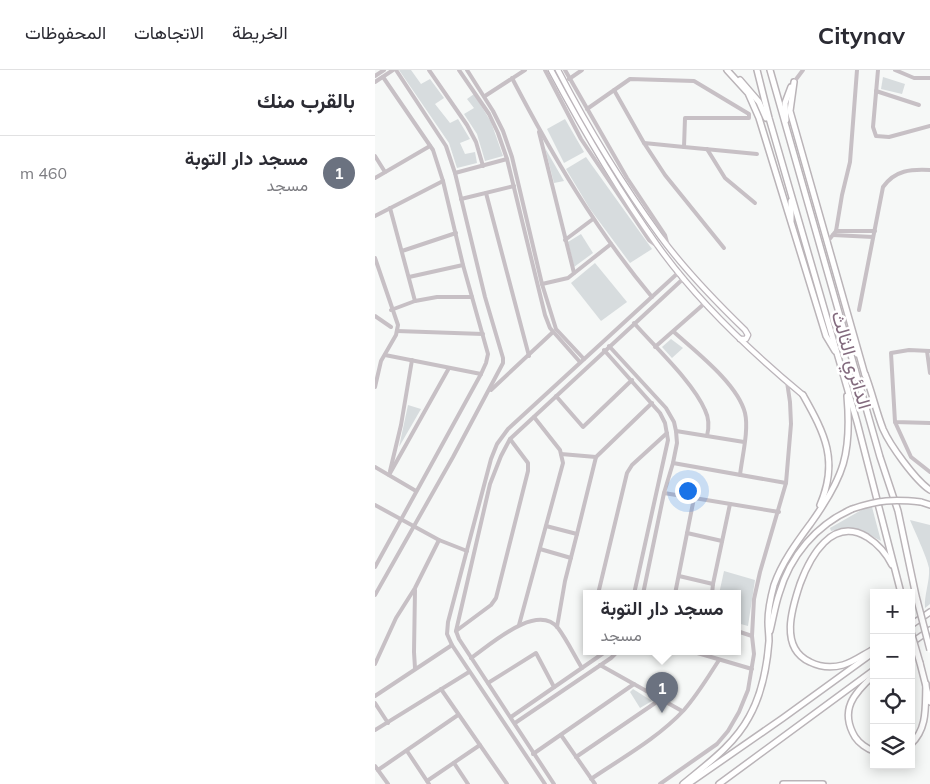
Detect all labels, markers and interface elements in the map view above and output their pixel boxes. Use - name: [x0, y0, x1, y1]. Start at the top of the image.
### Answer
- text: Citynav: [818, 20, 905, 50]
- text: المحفوظات: [25, 21, 106, 44]
- text: الاتجاهات: [134, 21, 204, 44]
- text: الخريطة: [232, 21, 288, 44]
- text: بالقرب منك: [257, 87, 355, 113]
- text: مسجد دار التوبة: [185, 146, 308, 170]
- text: 460 m: [20, 163, 67, 183]
- text: 1: [334, 163, 344, 183]
- text: مسجد: [267, 175, 308, 195]
- street label: الدائري الثالث: [823, 308, 877, 413]
- your location: [675, 478, 701, 504]
- map controls: [870, 589, 915, 769]
- button: +: [870, 589, 915, 634]
- popup: [583, 590, 741, 655]
- text: مسجد دار التوبة: [600, 596, 724, 620]
- text: مسجد: [600, 625, 642, 645]
- button: −: [870, 634, 915, 679]
- pin: 1: [646, 672, 678, 713]
- button: locate: [870, 679, 915, 724]
- button: layers: [870, 724, 915, 769]

